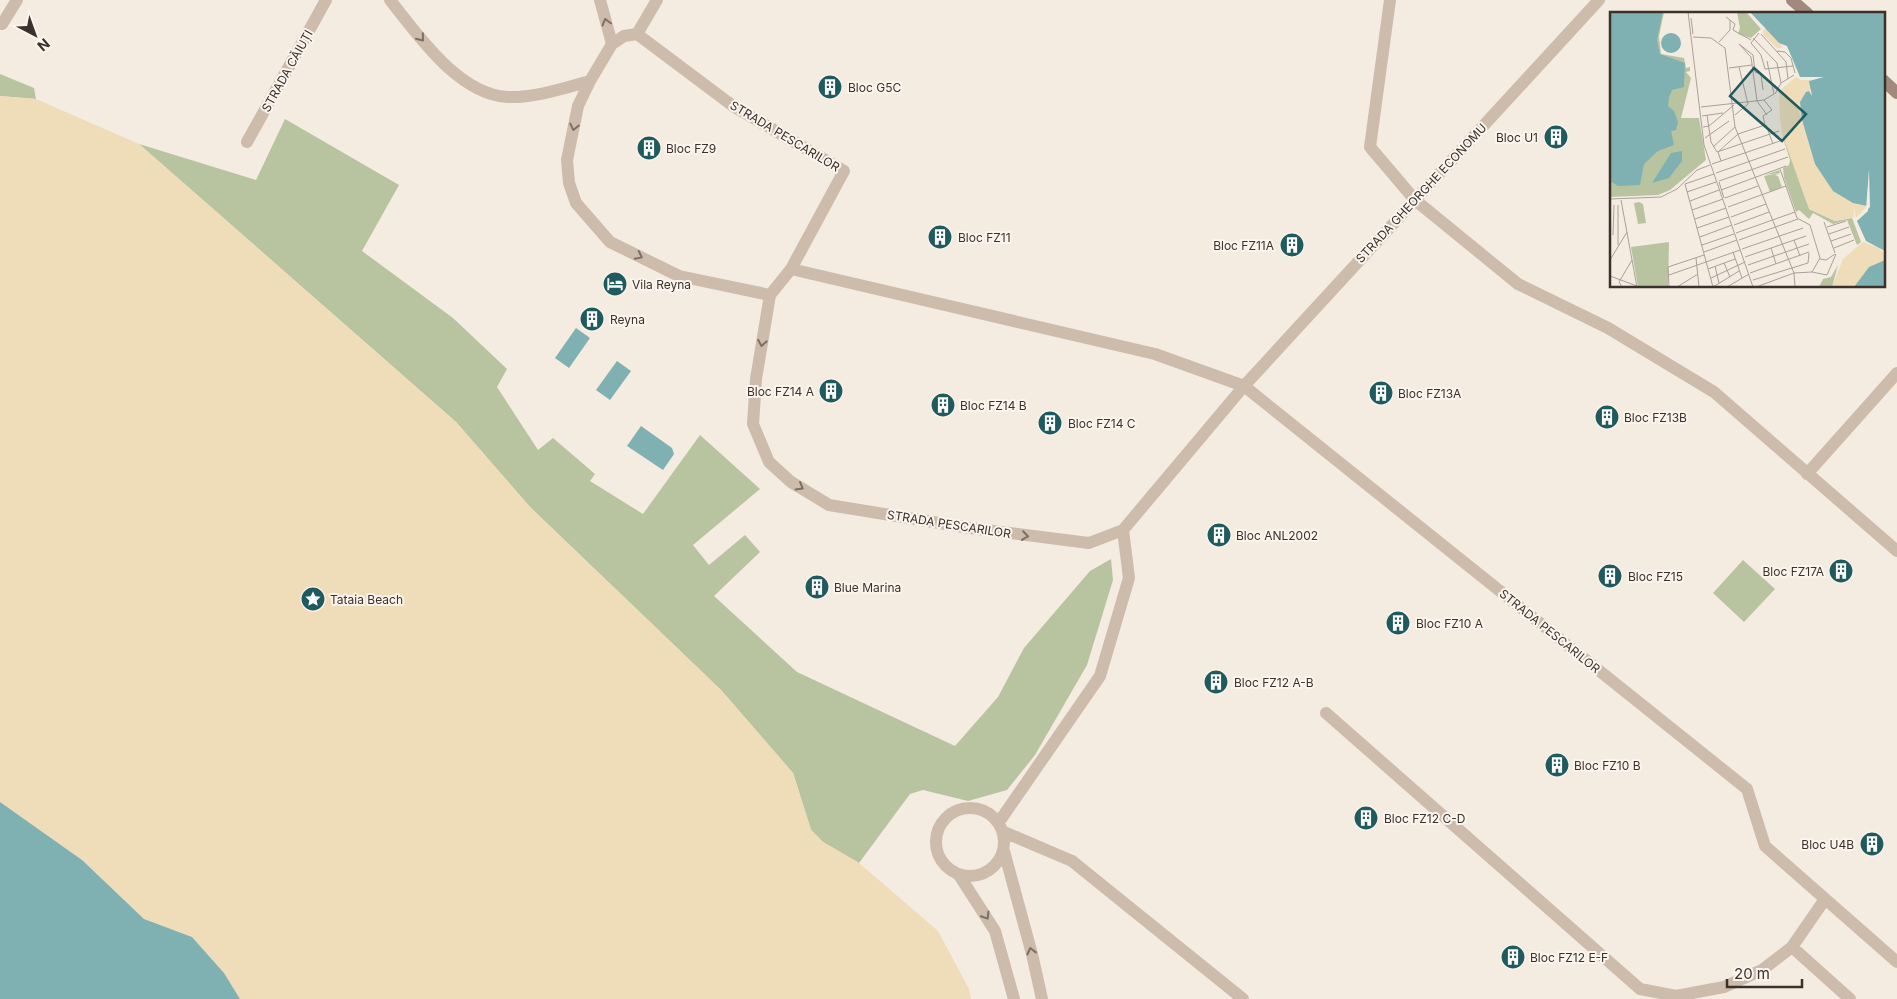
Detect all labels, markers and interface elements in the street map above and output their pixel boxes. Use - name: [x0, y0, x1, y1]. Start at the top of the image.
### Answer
- north arrow: [10, 10, 60, 60]
- inset map: [1610, 12, 1884, 288]
- one-way arrow: [602, 18, 612, 26]
- street label: STRADA CĂIUȚI: [258, 27, 316, 115]
- one-way arrow: [415, 32, 424, 41]
- text: N: [34, 35, 53, 55]
- building icon: Bloc G5C: [817, 74, 843, 100]
- place label: Bloc G5C: [848, 80, 901, 95]
- street label: STRADA PESCARILOR: [728, 97, 843, 175]
- street label: STRADA GHEORGHE ECONOMU: [1352, 120, 1490, 266]
- one-way arrow: [570, 122, 580, 131]
- building icon: Bloc U1: [1543, 124, 1569, 150]
- place label: Bloc U1: [1496, 130, 1538, 145]
- building icon: Bloc FZ9: [636, 135, 662, 161]
- place label: Bloc FZ9: [666, 141, 716, 156]
- building icon: Bloc FZ11: [927, 224, 953, 250]
- place label: Bloc FZ11: [958, 230, 1011, 245]
- building icon: Bloc FZ11A: [1279, 232, 1305, 258]
- place label: Bloc FZ11A: [1213, 238, 1274, 253]
- one-way arrow: [634, 250, 643, 260]
- hotel icon: Vila Reyna: [602, 271, 628, 297]
- place label: Vila Reyna: [632, 277, 691, 292]
- building icon: Reyna: [579, 306, 605, 332]
- place label: Reyna: [610, 312, 645, 327]
- one-way arrow: [757, 339, 767, 348]
- building icon: Bloc FZ14 A: [818, 378, 844, 404]
- building icon: Bloc FZ13A: [1368, 380, 1394, 406]
- place label: Bloc FZ14 A: [747, 384, 814, 399]
- place label: Bloc FZ13A: [1398, 386, 1461, 401]
- building icon: Bloc FZ14 B: [930, 392, 956, 418]
- place label: Bloc FZ14 B: [960, 398, 1027, 413]
- building icon: Bloc FZ13B: [1594, 404, 1620, 430]
- building icon: Bloc FZ14 C: [1037, 410, 1063, 436]
- place label: Bloc FZ13B: [1624, 410, 1687, 425]
- place label: Bloc FZ14 C: [1068, 416, 1136, 431]
- one-way arrow: [794, 481, 803, 491]
- street label: STRADA PESCARILOR: [886, 507, 1012, 541]
- building icon: Bloc ANL2002: [1206, 522, 1232, 548]
- place label: Bloc ANL2002: [1236, 528, 1318, 543]
- one-way arrow: [1021, 530, 1029, 540]
- building icon: Bloc FZ17A: [1828, 558, 1854, 584]
- building icon: Bloc FZ15: [1597, 563, 1623, 589]
- place label: Bloc FZ17A: [1763, 564, 1824, 579]
- place label: Bloc FZ15: [1628, 569, 1683, 584]
- building icon: Blue Marina: [804, 574, 830, 600]
- place label: Blue Marina: [834, 580, 901, 595]
- place icon: Tataia Beach: [300, 586, 326, 612]
- street label: STRADA PESCARILOR: [1497, 586, 1604, 676]
- place label: Tataia Beach: [330, 592, 403, 607]
- building icon: Bloc FZ10 A: [1385, 610, 1411, 636]
- place label: Bloc FZ10 A: [1416, 616, 1483, 631]
- building icon: Bloc FZ12 A-B: [1203, 669, 1229, 695]
- place label: Bloc FZ12 A-B: [1234, 675, 1314, 690]
- building icon: Bloc FZ10 B: [1544, 752, 1570, 778]
- place label: Bloc FZ10 B: [1574, 758, 1641, 773]
- building icon: Bloc FZ12 C-D: [1353, 805, 1379, 831]
- place label: Bloc FZ12 C-D: [1384, 811, 1465, 826]
- building icon: Bloc U4B: [1859, 831, 1885, 857]
- place label: Bloc U4B: [1801, 837, 1854, 852]
- one-way arrow: [979, 911, 989, 920]
- building icon: Bloc FZ12 E-F: [1500, 944, 1526, 970]
- one-way arrow: [1026, 947, 1037, 956]
- place label: Bloc FZ12 E-F: [1530, 950, 1608, 965]
- scale bar: [1727, 956, 1802, 988]
- text: 20 m: [1734, 964, 1770, 983]

